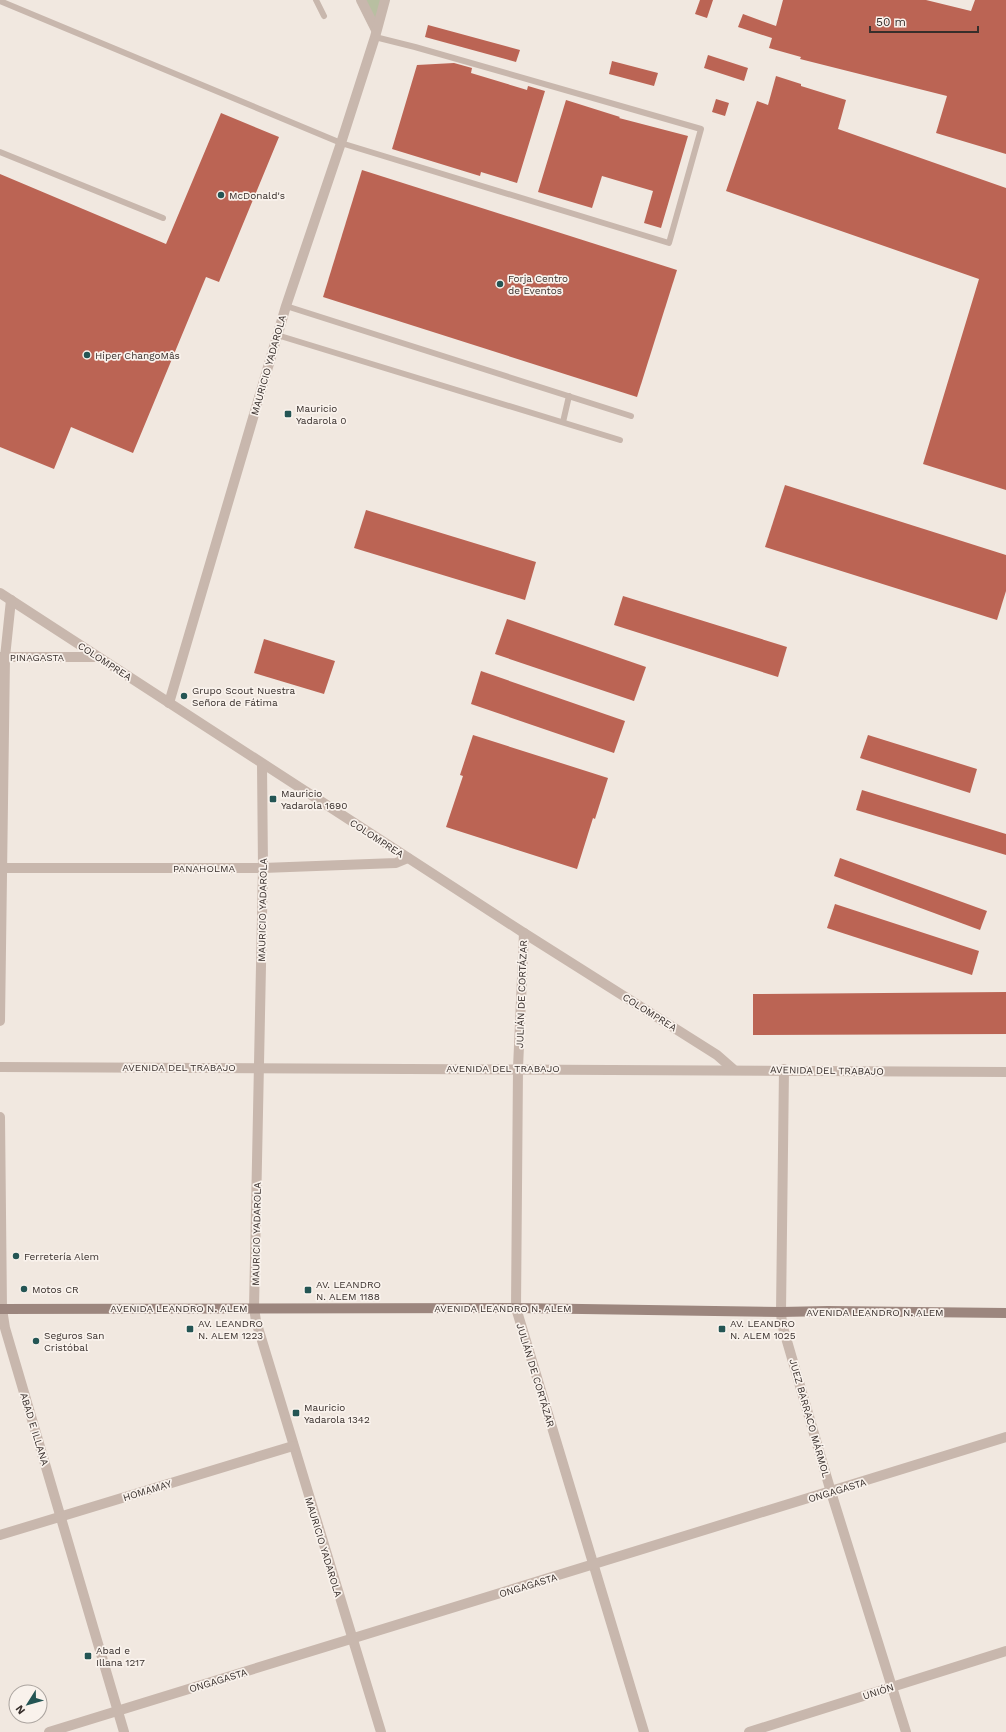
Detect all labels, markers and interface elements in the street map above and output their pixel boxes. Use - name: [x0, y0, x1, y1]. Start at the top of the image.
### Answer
- scale bar: [870, 8, 978, 34]
- text: 50 m: [876, 15, 906, 29]
- marker: McDonald's: [216, 190, 226, 200]
- place label: McDonald's: [229, 190, 285, 201]
- place label: Forja Centro de Eventos: [508, 273, 568, 296]
- marker: Forja Centro de Eventos: [495, 279, 505, 289]
- street label: MAURICIO YADAROLA: [249, 313, 288, 417]
- marker: Hiper ChangoMâs: [82, 350, 92, 360]
- place label: Hiper ChangoMâs: [95, 350, 180, 361]
- place label: Mauricio Yadarola 0: [296, 403, 346, 426]
- marker: Mauricio Yadarola 0: [283, 409, 293, 419]
- street label: COLOMPREA: [76, 640, 134, 683]
- street label: PINAGASTA: [10, 652, 65, 663]
- place label: Grupo Scout Nuestra Señora de Fátima: [192, 685, 296, 708]
- marker: Grupo Scout Nuestra Señora de Fátima: [179, 691, 189, 701]
- place label: Mauricio Yadarola 1690: [281, 788, 347, 811]
- marker: Mauricio Yadarola 1690: [268, 794, 278, 804]
- street label: COLOMPREA: [348, 817, 406, 860]
- street label: MAURICIO YADAROLA: [256, 858, 269, 962]
- street label: PANAHOLMA: [173, 863, 235, 874]
- street label: JULIÁN DE CORTÁZAR: [514, 939, 529, 1048]
- street label: COLOMPREA: [621, 991, 679, 1034]
- street label: AVENIDA DEL TRABAJO: [122, 1062, 236, 1073]
- street label: AVENIDA DEL TRABAJO: [446, 1063, 560, 1074]
- street label: AVENIDA DEL TRABAJO: [770, 1064, 884, 1077]
- street label: MAURICIO YADAROLA: [250, 1182, 263, 1286]
- marker: Ferretería Alem: [11, 1251, 21, 1261]
- place label: Ferretería Alem: [24, 1251, 99, 1262]
- place label: AV. LEANDRO N. ALEM 1188: [316, 1279, 381, 1302]
- marker: Motos CR: [19, 1284, 29, 1294]
- place label: Motos CR: [32, 1284, 79, 1295]
- marker: AV. LEANDRO N. ALEM 1188: [303, 1285, 313, 1295]
- street label: AVENIDA LEANDRO N. ALEM: [110, 1303, 248, 1314]
- street label: AVENIDA LEANDRO N. ALEM: [434, 1303, 572, 1314]
- street label: AVENIDA LEANDRO N. ALEM: [806, 1307, 944, 1318]
- place label: AV. LEANDRO N. ALEM 1223: [198, 1318, 263, 1341]
- place label: AV. LEANDRO N. ALEM 1025: [730, 1318, 796, 1341]
- street label: JULIÁN DE CORTÁZAR: [514, 1322, 557, 1429]
- marker: AV. LEANDRO N. ALEM 1223: [185, 1324, 195, 1334]
- marker: AV. LEANDRO N. ALEM 1025: [717, 1324, 727, 1334]
- place label: Seguros San Cristóbal: [44, 1330, 104, 1353]
- marker: Seguros San Cristóbal: [31, 1336, 41, 1346]
- street label: JUEZ BARRACO MÁRMOL: [787, 1357, 832, 1479]
- street label: ABAD E ILLANA: [18, 1391, 51, 1467]
- place label: Mauricio Yadarola 1342: [304, 1402, 370, 1425]
- marker: Mauricio Yadarola 1342: [291, 1408, 301, 1418]
- street label: ONGAGASTA: [807, 1476, 868, 1505]
- street label: HOMAMAY: [122, 1478, 173, 1503]
- street label: MAURICIO YADAROLA: [303, 1496, 344, 1599]
- street label: ONGAGASTA: [498, 1571, 559, 1600]
- place label: Abad e Illana 1217: [96, 1645, 145, 1668]
- marker: Abad e Illana 1217: [83, 1651, 93, 1661]
- street label: ONGAGASTA: [188, 1666, 249, 1695]
- street label: UNIÓN: [861, 1681, 895, 1702]
- north arrow: [8, 1684, 48, 1724]
- text: N: [13, 1703, 28, 1717]

